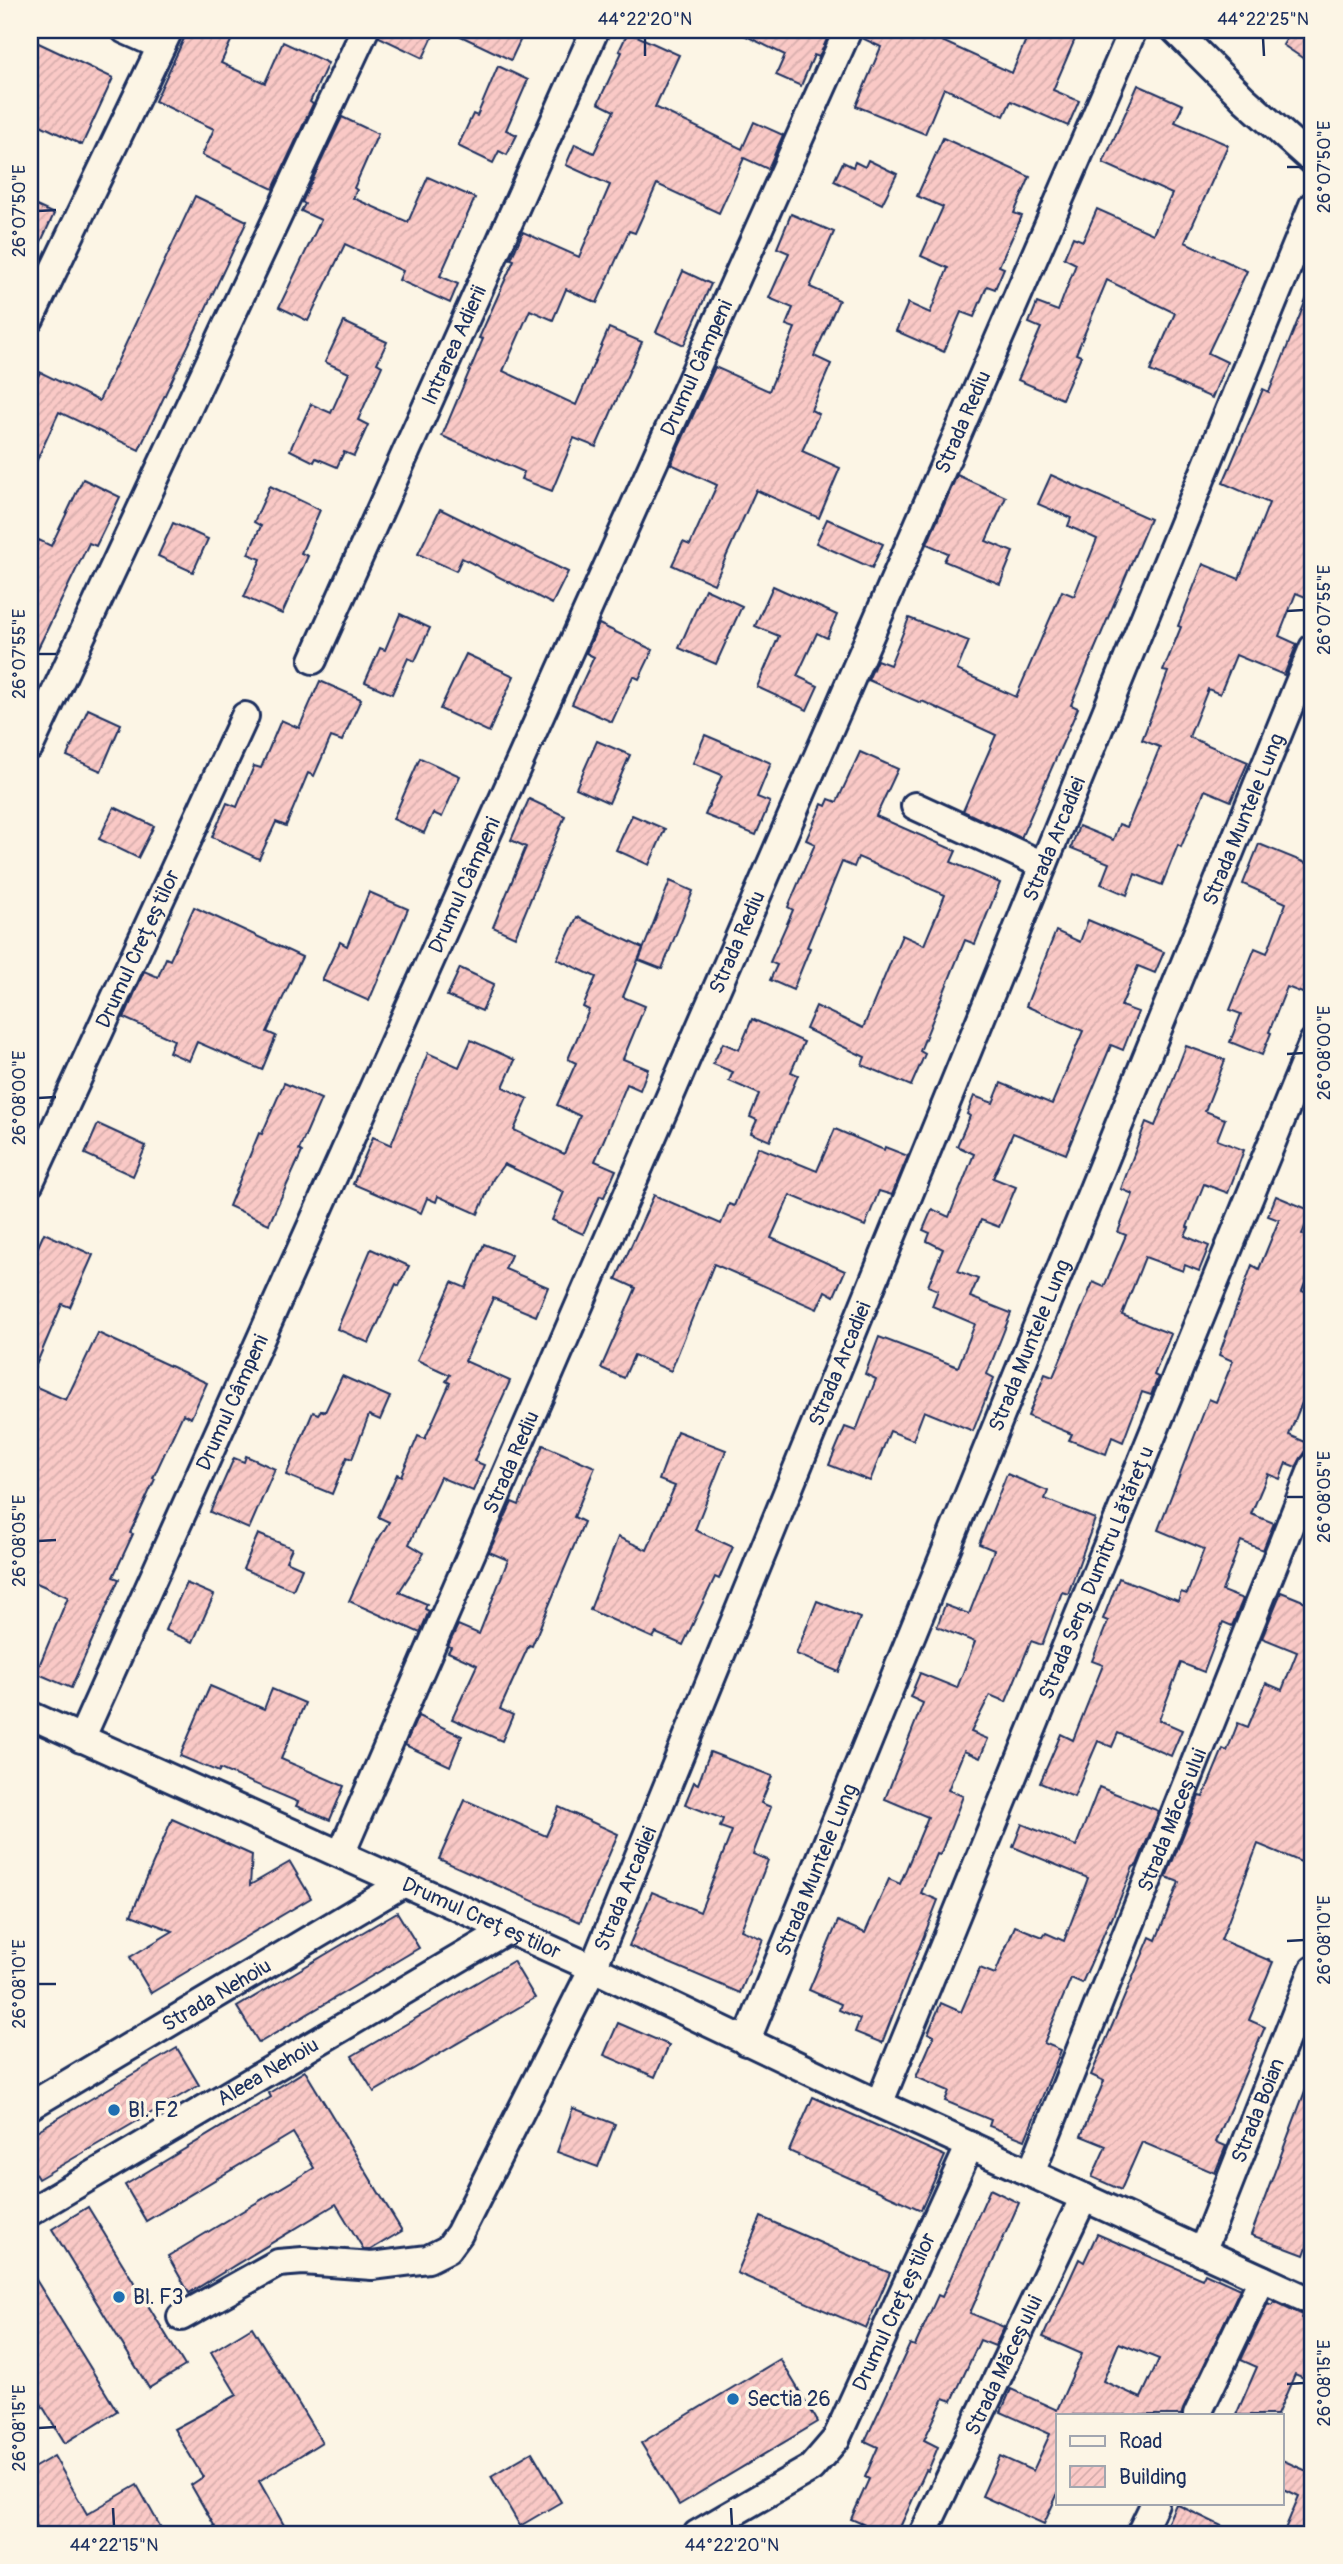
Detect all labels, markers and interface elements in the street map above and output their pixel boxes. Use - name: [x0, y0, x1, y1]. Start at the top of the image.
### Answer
- text: 44°22'20"N: [598, 8, 692, 31]
- text: 44°22'25"N: [1217, 8, 1309, 31]
- text: 26°07'50"E: [1313, 121, 1336, 213]
- text: 26°07'50"E: [8, 165, 31, 257]
- street label: Intrarea Adierii: [415, 281, 493, 409]
- street label: Drumul Câmpeni: [654, 295, 739, 440]
- street label: Strada Rediu: [928, 366, 997, 478]
- text: 26°07'55"E: [1313, 565, 1336, 655]
- text: 26°07'55"E: [8, 609, 31, 699]
- street label: Strada Muntele Lung: [1196, 729, 1290, 909]
- street label: Strada Arcadiei: [1017, 772, 1092, 905]
- street label: Drumul Câmpeni: [422, 813, 507, 957]
- street label: Drumul Crețeștilor: [90, 865, 186, 1032]
- street label: Strada Rediu: [703, 887, 771, 998]
- text: 26°08'00"E: [1313, 1006, 1336, 1100]
- text: 26°08'00"E: [8, 1051, 31, 1145]
- street label: Strada Muntele Lung: [982, 1255, 1076, 1436]
- street label: Strada Arcadiei: [802, 1297, 877, 1430]
- street label: Drumul Câmpeni: [190, 1330, 274, 1475]
- street label: Strada Rediu: [477, 1407, 545, 1518]
- street label: Strada Serg. Dumitru Lătărețu: [1032, 1442, 1160, 1703]
- text: 26°08'05"E: [1313, 1451, 1336, 1543]
- text: 26°08'05"E: [8, 1495, 31, 1587]
- street label: Strada Măceșului: [1131, 1744, 1213, 1896]
- street label: Strada Muntele Lung: [769, 1780, 863, 1960]
- street label: Strada Arcadiei: [588, 1822, 663, 1955]
- street label: Drumul Crețeștilor: [398, 1870, 566, 1966]
- text: 26°08'10"E: [1313, 1895, 1336, 1985]
- text: 26°08'10"E: [8, 1939, 31, 2029]
- street label: Strada Nehoiu: [157, 1952, 276, 2038]
- street label: Aleea Nehoiu: [212, 2031, 323, 2112]
- street label: Strada Boian: [1225, 2054, 1290, 2167]
- place label: Bl. F2: [128, 2097, 178, 2124]
- marker: Bl. F2: [106, 2102, 122, 2118]
- street label: Drumul Crețeștilor: [846, 2228, 942, 2395]
- place label: Bl. F3: [133, 2284, 183, 2311]
- marker: Bl. F3: [111, 2289, 127, 2305]
- street label: Strada Măceșului: [959, 2291, 1049, 2440]
- text: 26°08'15"E: [1313, 2340, 1336, 2426]
- text: 26°08'15"E: [8, 2385, 31, 2471]
- place label: Sectia 26: [747, 2386, 831, 2413]
- marker: Sectia 26: [725, 2391, 741, 2407]
- legend: [1056, 2414, 1284, 2504]
- text: Road: [1119, 2428, 1163, 2455]
- text: Building: [1119, 2464, 1186, 2491]
- text: 44°22'15"N: [70, 2534, 158, 2557]
- text: 44°22'20"N: [685, 2534, 779, 2557]

